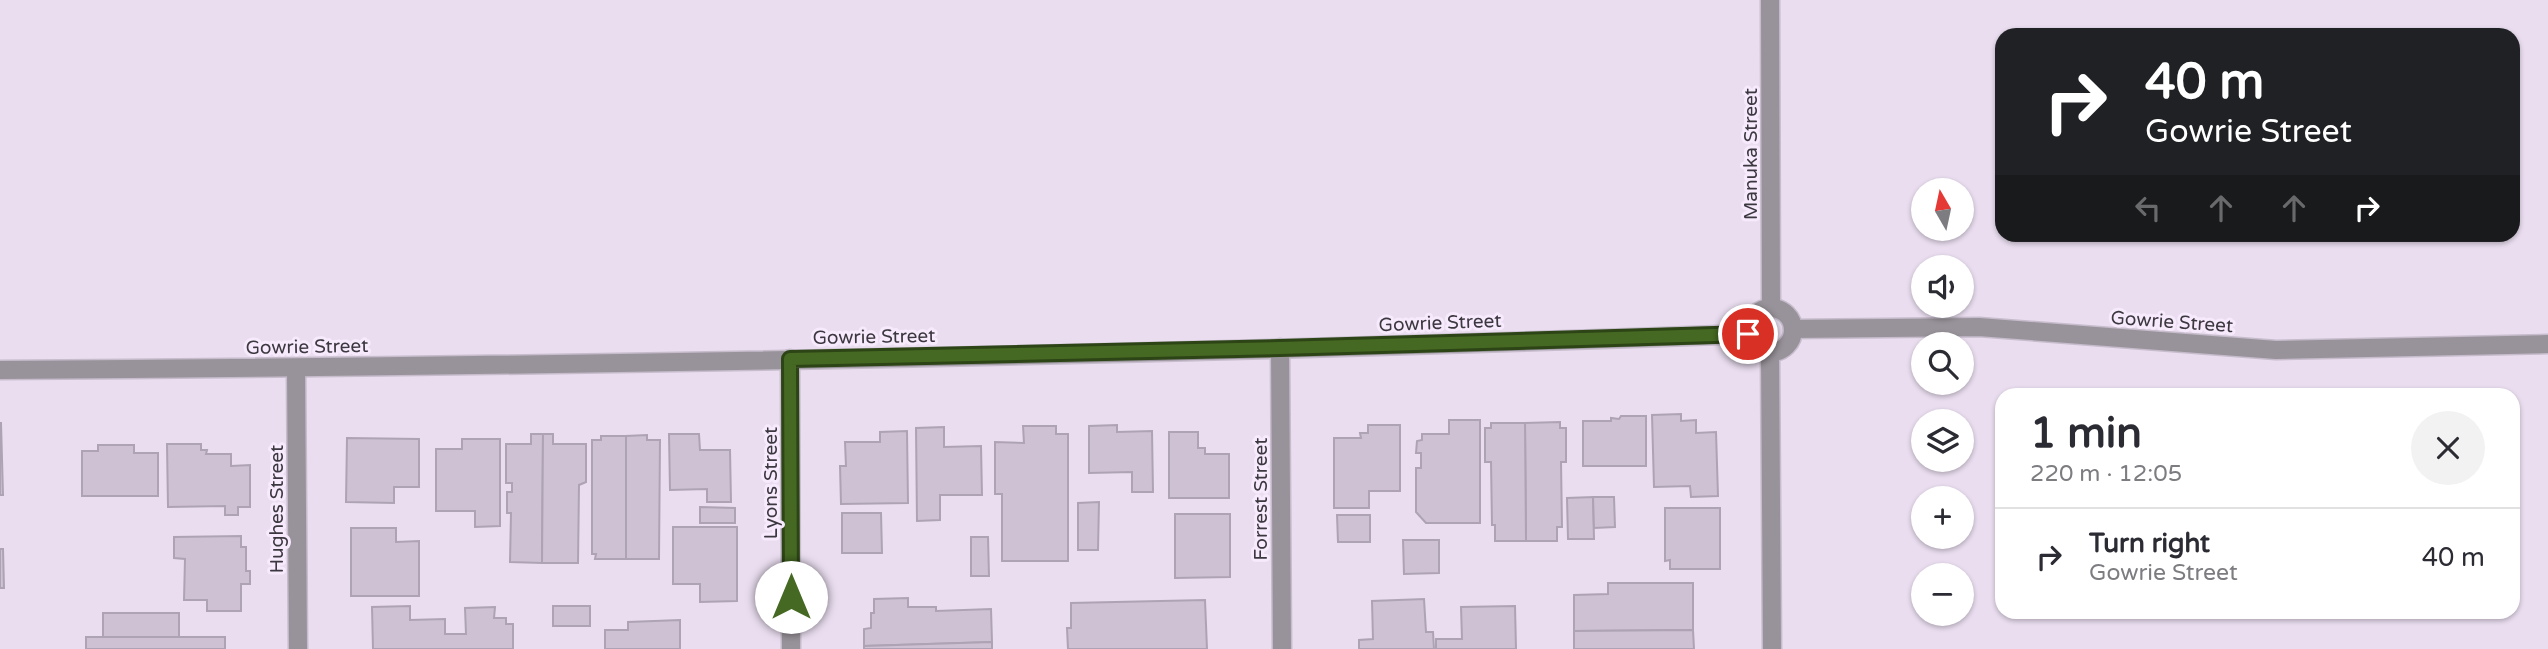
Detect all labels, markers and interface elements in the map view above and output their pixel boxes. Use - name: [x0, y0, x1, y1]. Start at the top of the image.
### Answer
- text: 40 m: [2145, 53, 2264, 112]
- icon: right: [2030, 56, 2121, 147]
- street label: Manuka Street: [1740, 88, 1762, 220]
- text: Gowrie Street: [2145, 113, 2352, 151]
- north arrow: [1911, 178, 1974, 242]
- map controls: [1911, 178, 1974, 626]
- icon: left: [2129, 189, 2167, 227]
- icon: ahead: [2202, 189, 2240, 227]
- icon: ahead: [2275, 189, 2313, 227]
- icon: right: [2348, 189, 2386, 227]
- button: sound: [1911, 255, 1974, 318]
- pin: [1718, 304, 1778, 364]
- street label: Gowrie Street: [2110, 307, 2234, 337]
- street label: Gowrie Street: [1378, 310, 1502, 336]
- icon: arrive: [1729, 315, 1767, 353]
- street label: Gowrie Street: [812, 325, 936, 349]
- button: search: [1911, 332, 1974, 395]
- street label: Gowrie Street: [245, 335, 369, 359]
- text: 1 min: [2030, 408, 2142, 459]
- button: layers: [1911, 409, 1974, 472]
- button: close: [2411, 411, 2485, 485]
- street label: Lyons Street: [760, 427, 782, 539]
- street label: Forrest Street: [1250, 438, 1272, 560]
- street label: Hughes Street: [266, 445, 288, 573]
- text: 220 m · 12:05: [2030, 460, 2182, 488]
- button: +: [1911, 486, 1974, 549]
- text: Turn right: [2089, 528, 2210, 559]
- icon: right: [2030, 538, 2068, 576]
- text: 40 m: [2422, 542, 2485, 573]
- text: Gowrie Street: [2089, 559, 2238, 587]
- position arrow: [754, 560, 828, 634]
- button: −: [1911, 563, 1974, 626]

